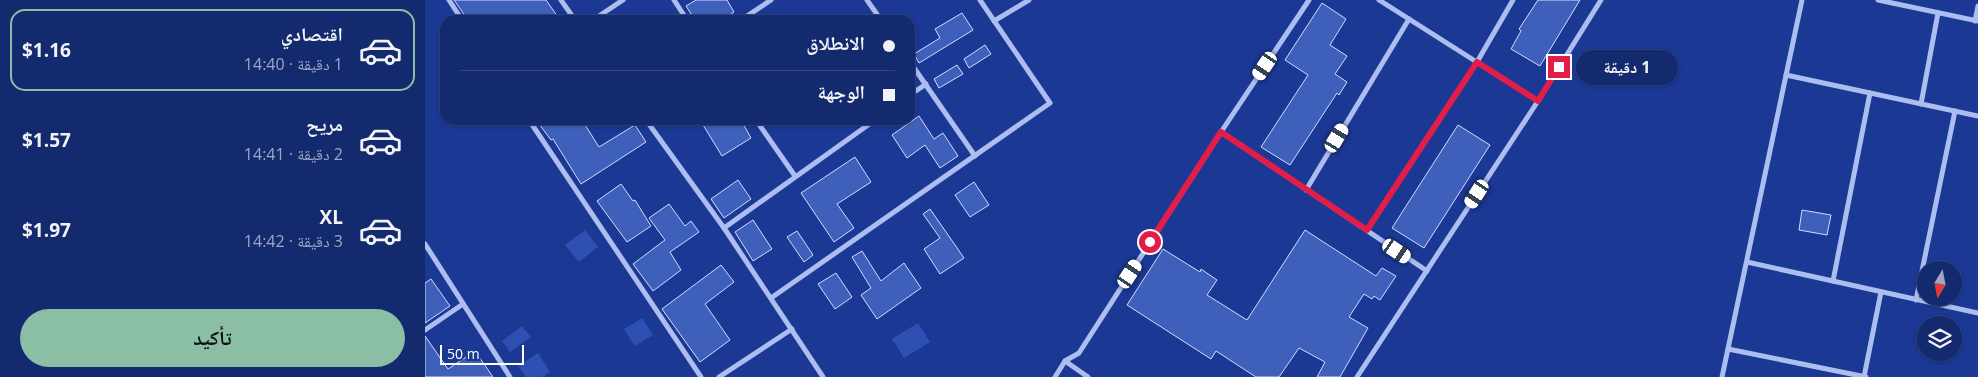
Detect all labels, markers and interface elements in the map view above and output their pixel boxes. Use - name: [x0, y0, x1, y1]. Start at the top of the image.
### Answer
- text: اقتصادي: [281, 21, 343, 47]
- icon: car: [358, 28, 403, 73]
- text: الانطلاق: [806, 30, 865, 56]
- text: $1.16: [22, 37, 71, 63]
- car: [1250, 49, 1279, 83]
- callout: 1 دقيقة: [1577, 50, 1679, 84]
- text: 1 دقيقة · 14:40: [244, 53, 343, 75]
- route end: [1548, 56, 1570, 78]
- text: 1 دقيقة: [1604, 56, 1650, 78]
- text: الوجهة: [817, 79, 865, 105]
- text: مريح: [306, 111, 343, 137]
- icon: car: [358, 118, 403, 163]
- car: [1322, 121, 1351, 155]
- text: $1.57: [22, 127, 71, 153]
- text: 2 دقيقة · 14:41: [244, 143, 343, 165]
- car: [1462, 177, 1491, 211]
- text: XL: [320, 204, 343, 230]
- icon: car: [358, 208, 403, 253]
- text: $1.97: [22, 217, 71, 243]
- text: 3 دقيقة · 14:42: [244, 230, 343, 252]
- route start: [1139, 231, 1161, 253]
- car: [1380, 236, 1413, 266]
- car: [1115, 257, 1144, 291]
- north arrow: [1917, 261, 1963, 306]
- map controls: [1917, 261, 1962, 361]
- button: تأكيد: [20, 309, 405, 367]
- button: layers: [1917, 316, 1962, 361]
- scale bar: [440, 342, 524, 365]
- text: 50 m: [447, 344, 480, 363]

